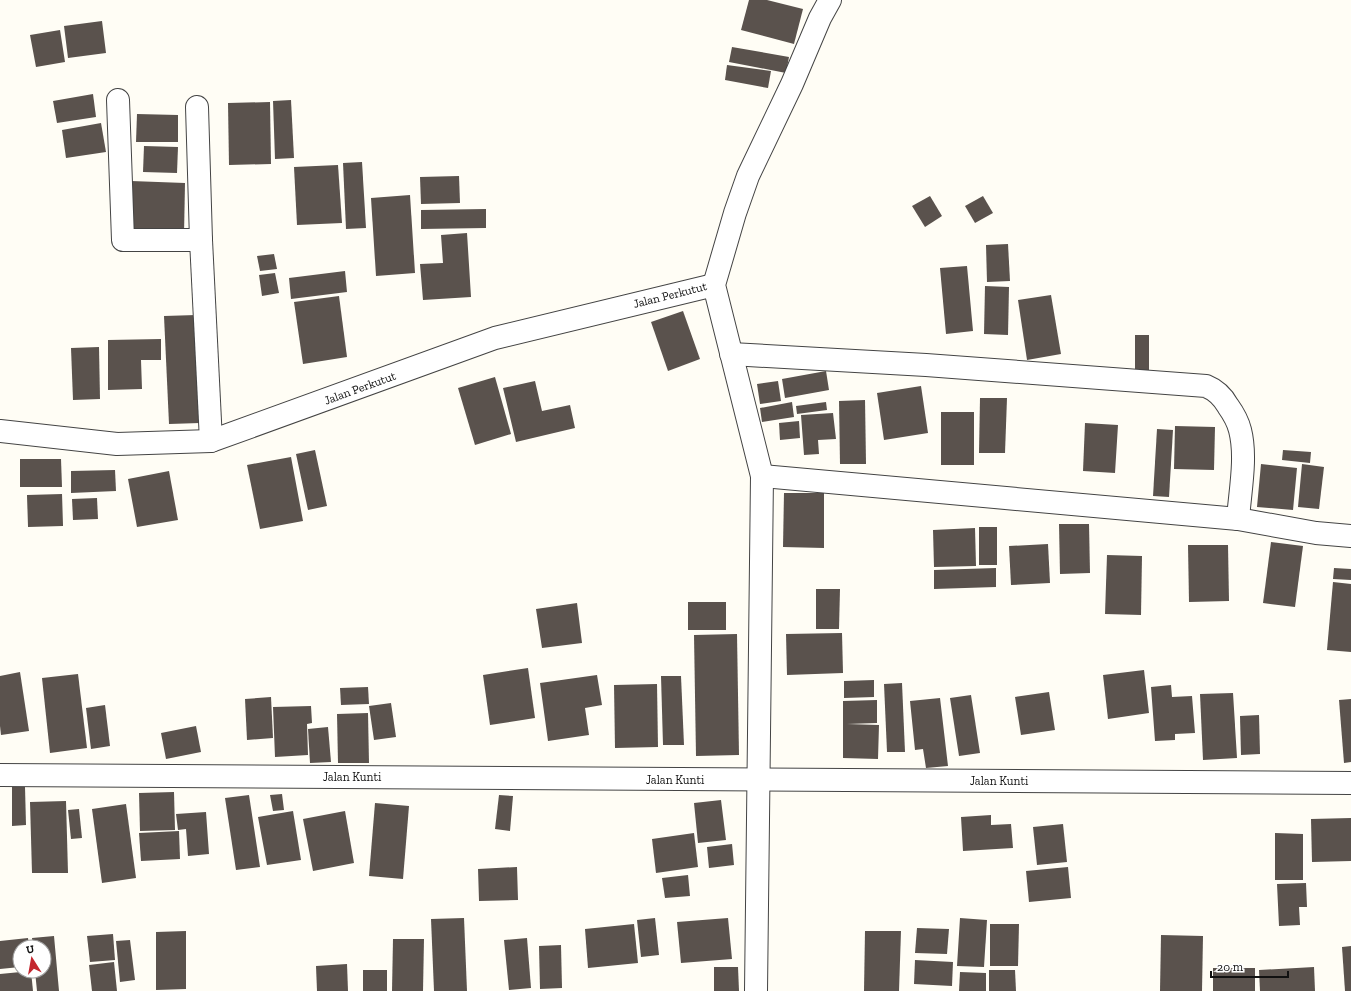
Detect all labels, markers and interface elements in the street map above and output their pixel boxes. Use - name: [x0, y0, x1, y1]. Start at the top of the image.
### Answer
- street label: Jalan Perkutut: [632, 279, 709, 311]
- street label: Jalan Perkutut: [322, 368, 398, 407]
- street label: Jalan Kunti: [323, 770, 382, 784]
- street label: Jalan Kunti: [646, 773, 705, 787]
- street label: Jalan Kunti: [970, 774, 1029, 788]
- north arrow: [12, 939, 52, 979]
- text: U: [25, 943, 35, 957]
- scale bar: [1211, 953, 1288, 979]
- text: 20 m: [1217, 960, 1244, 974]

